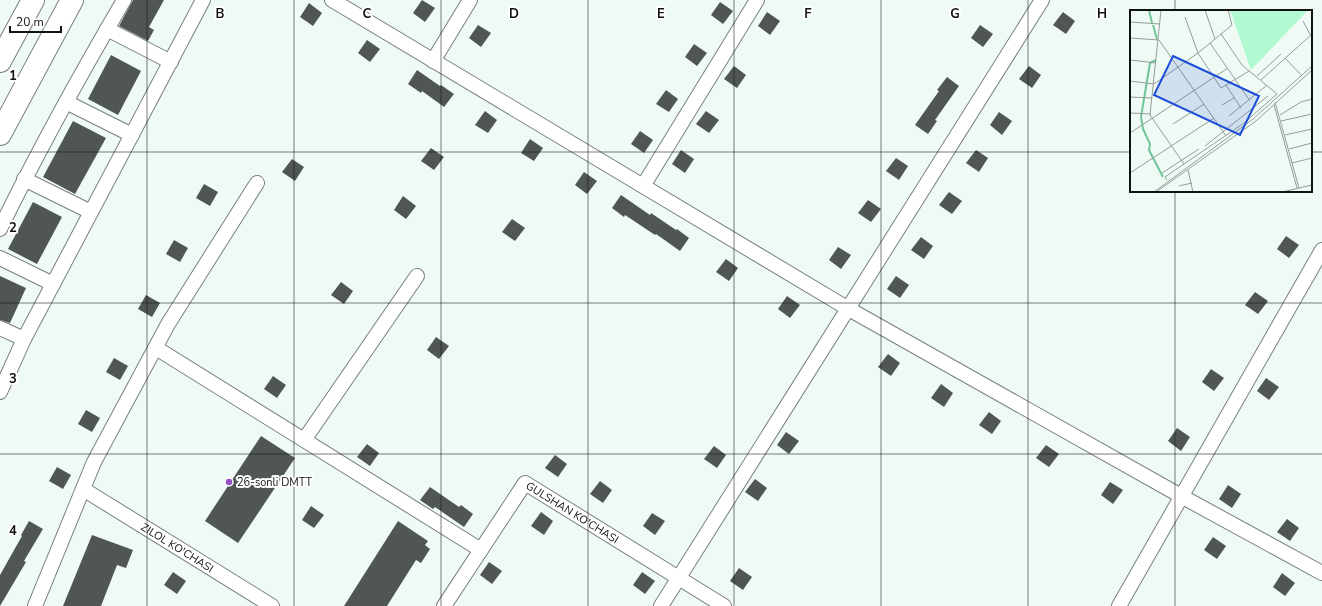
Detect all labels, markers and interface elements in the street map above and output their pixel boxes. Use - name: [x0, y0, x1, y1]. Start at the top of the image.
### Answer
- text: B: [216, 5, 225, 23]
- text: C: [363, 5, 372, 23]
- text: D: [509, 5, 519, 23]
- text: E: [657, 5, 665, 23]
- text: F: [804, 5, 812, 23]
- text: G: [950, 5, 960, 23]
- text: H: [1097, 5, 1107, 23]
- scale bar: [10, 8, 61, 34]
- inset map: [1130, 10, 1312, 192]
- text: 20 m: [16, 14, 44, 30]
- text: 1: [9, 67, 17, 85]
- text: 2: [9, 219, 17, 237]
- text: 3: [9, 370, 17, 388]
- place label: 26-sonli DMTT: [237, 475, 312, 490]
- marker: 26-sonli DMTT: [224, 477, 234, 487]
- street label: GULSHAN KO'CHASI: [523, 478, 621, 547]
- street label: ZILOL KO'CHASI: [138, 520, 216, 576]
- text: 4: [9, 522, 17, 540]

